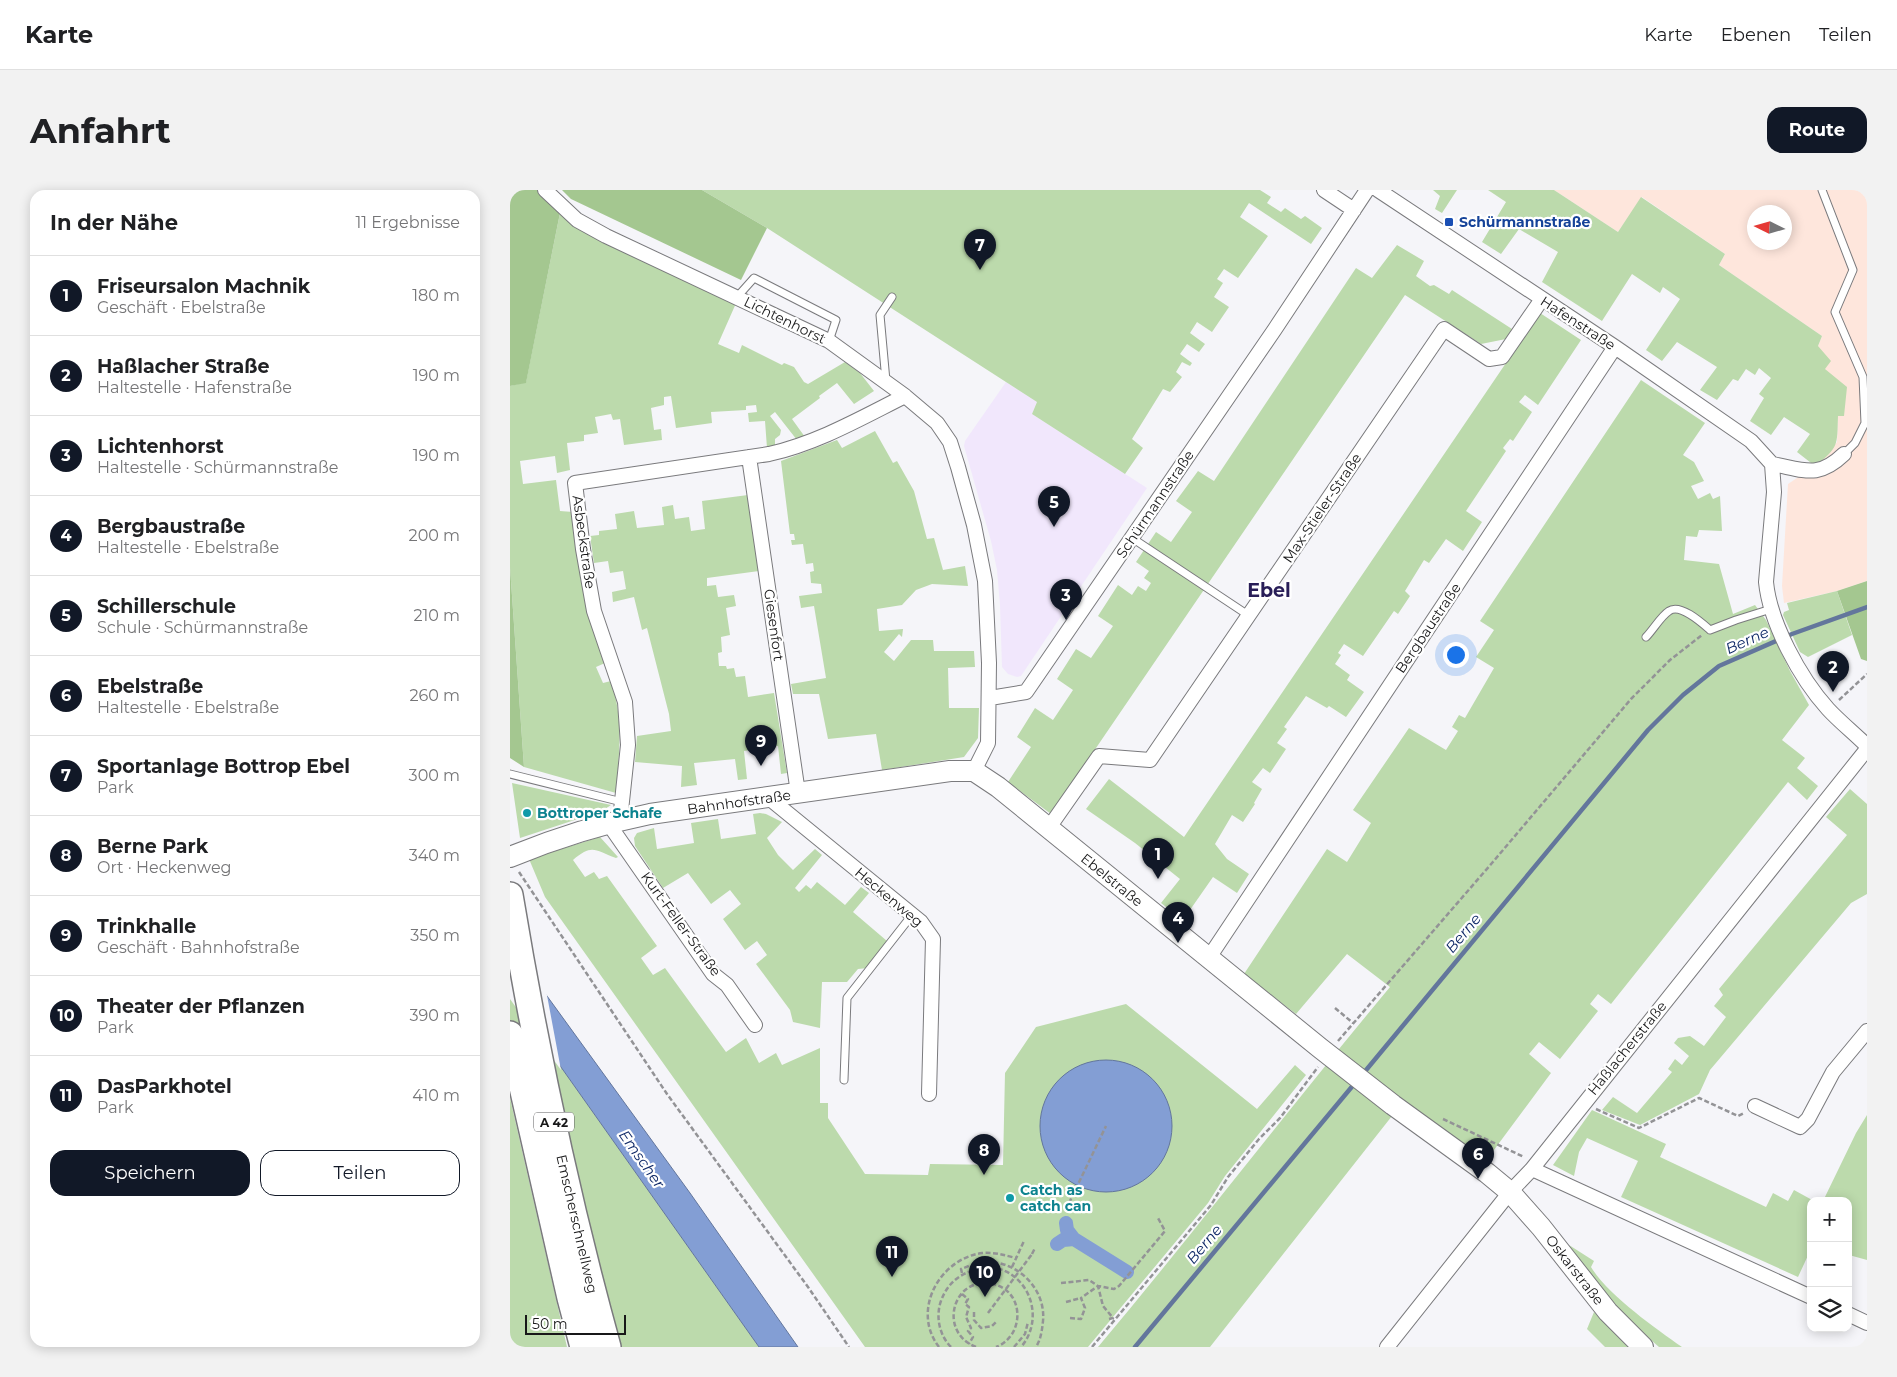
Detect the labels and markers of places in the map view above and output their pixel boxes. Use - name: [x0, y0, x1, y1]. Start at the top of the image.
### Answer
- place label: Schürmannstraße: [1459, 213, 1590, 231]
- marker: Schürmannstraße: [1443, 216, 1455, 228]
- pin: 7: [964, 229, 996, 270]
- pin: 5: [1038, 486, 1070, 527]
- pin: 3: [1050, 579, 1082, 620]
- pin: 2: [1817, 651, 1849, 692]
- pin: 9: [745, 725, 777, 766]
- place label: Bottroper Schafe: [537, 804, 662, 822]
- marker: Bottroper Schafe: [521, 807, 533, 819]
- pin: 1: [1142, 838, 1174, 879]
- pin: 4: [1162, 902, 1194, 943]
- pin: 8: [968, 1134, 1000, 1175]
- pin: 6: [1462, 1138, 1494, 1179]
- place label: Catch as catch can: [1020, 1181, 1091, 1215]
- marker: Catch as catch can: [1004, 1192, 1016, 1204]
- pin: 11: [876, 1236, 908, 1277]
- pin: 10: [969, 1256, 1001, 1297]

